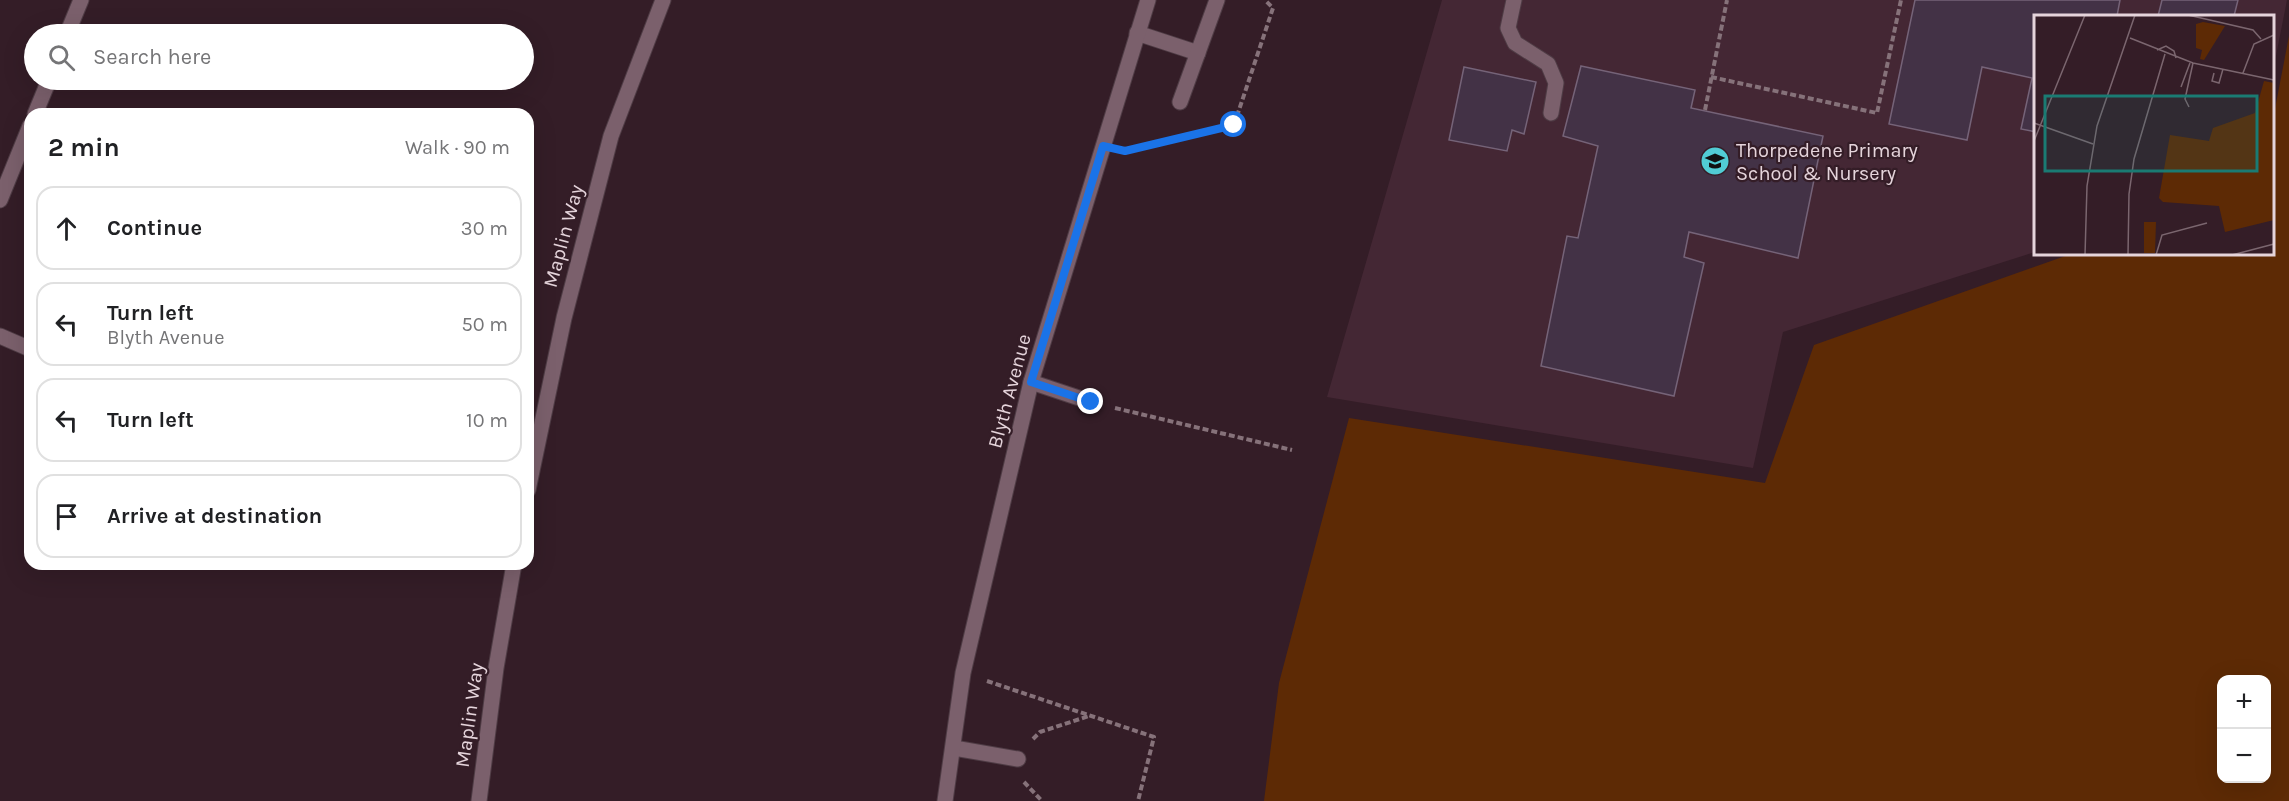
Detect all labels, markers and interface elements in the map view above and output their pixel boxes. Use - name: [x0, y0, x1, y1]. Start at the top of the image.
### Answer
- inset map: [2034, 15, 2274, 255]
- search box: [24, 24, 534, 90]
- icon: search: [45, 41, 78, 74]
- text: Search here: [93, 44, 211, 70]
- route start: [1220, 111, 1246, 137]
- text: 2 min: [48, 132, 120, 163]
- text: Walk · 90 m: [405, 136, 510, 159]
- place label: Thorpedene Primary School & Nursery: [1736, 139, 1918, 185]
- school or university icon: Thorpedene Primary School & Nursery: [1699, 145, 1731, 177]
- street label: Maplin Way: [539, 182, 588, 290]
- icon: ahead: [50, 212, 83, 245]
- text: Continue: [107, 215, 202, 241]
- text: 30 m: [461, 217, 508, 240]
- text: Turn left: [107, 300, 194, 326]
- icon: left: [50, 308, 83, 341]
- text: 50 m: [461, 313, 508, 336]
- text: Blyth Avenue: [107, 326, 225, 349]
- street label: Blyth Avenue: [983, 331, 1036, 451]
- route end: [1077, 388, 1103, 414]
- icon: left: [50, 404, 83, 437]
- text: Turn left: [107, 407, 194, 433]
- text: 10 m: [466, 409, 508, 432]
- icon: arrive: [50, 500, 83, 533]
- text: Arrive at destination: [107, 503, 322, 529]
- street label: Maplin Way: [451, 661, 488, 769]
- map controls: [2217, 675, 2271, 783]
- button: +: [2217, 675, 2271, 729]
- button: −: [2217, 729, 2271, 783]

